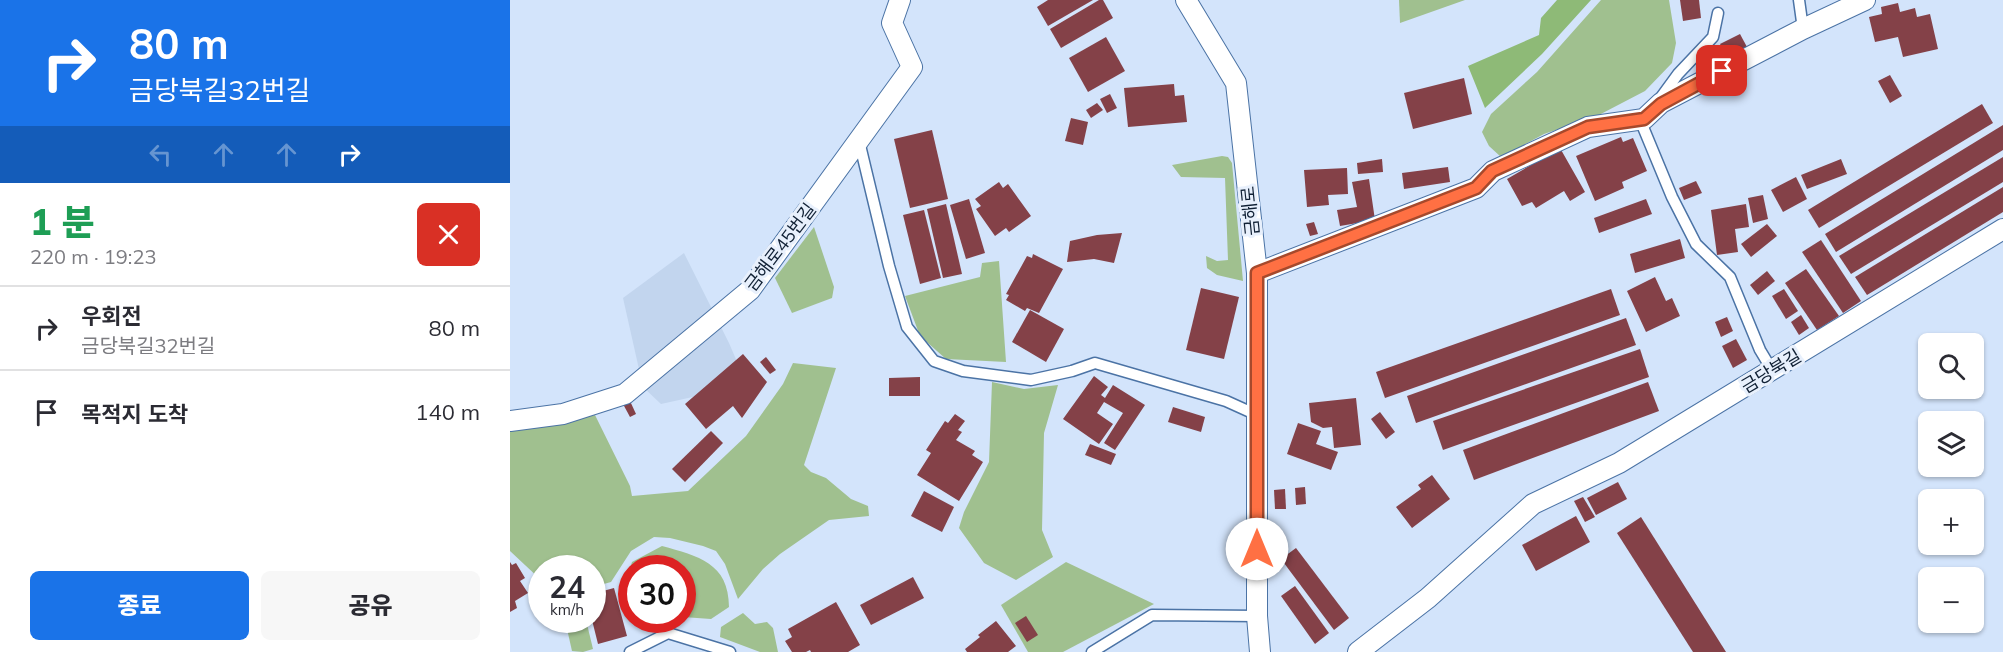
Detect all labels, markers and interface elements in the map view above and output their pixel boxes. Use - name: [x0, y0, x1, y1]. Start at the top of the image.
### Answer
- text: 80 m: [129, 17, 229, 70]
- icon: right: [30, 24, 108, 102]
- pin: [1696, 45, 1747, 96]
- icon: arrive: [1705, 54, 1738, 87]
- text: 금당북길32번길: [129, 73, 310, 107]
- icon: left: [144, 138, 177, 171]
- icon: ahead: [207, 138, 240, 171]
- icon: ahead: [270, 138, 303, 171]
- icon: right: [333, 138, 366, 171]
- street label: 금해로: [1236, 185, 1264, 237]
- street label: 금해로45번길: [739, 198, 821, 296]
- text: 1 분: [30, 199, 95, 244]
- button: close: [417, 203, 480, 266]
- text: 220 m · 19:23: [30, 244, 156, 269]
- text: 우회전: [81, 302, 142, 330]
- icon: right: [30, 312, 63, 345]
- text: 80 m: [429, 314, 480, 342]
- text: 금당북길32번길: [81, 333, 215, 358]
- map controls: [1918, 333, 1984, 633]
- button: search: [1918, 333, 1984, 399]
- street label: 금당북길: [1737, 344, 1805, 398]
- icon: arrive: [30, 396, 63, 429]
- text: 140 m: [415, 398, 480, 426]
- text: 목적지 도착: [81, 400, 188, 428]
- button: layers: [1918, 411, 1984, 477]
- button: +: [1918, 489, 1984, 555]
- position arrow: [1225, 517, 1289, 581]
- speed limit sign: 30: [618, 555, 696, 633]
- button: −: [1918, 567, 1984, 633]
- text: 24: [549, 568, 585, 606]
- button: 종료: [30, 571, 249, 640]
- button: 공유: [261, 571, 480, 640]
- text: km/h: [550, 600, 584, 619]

